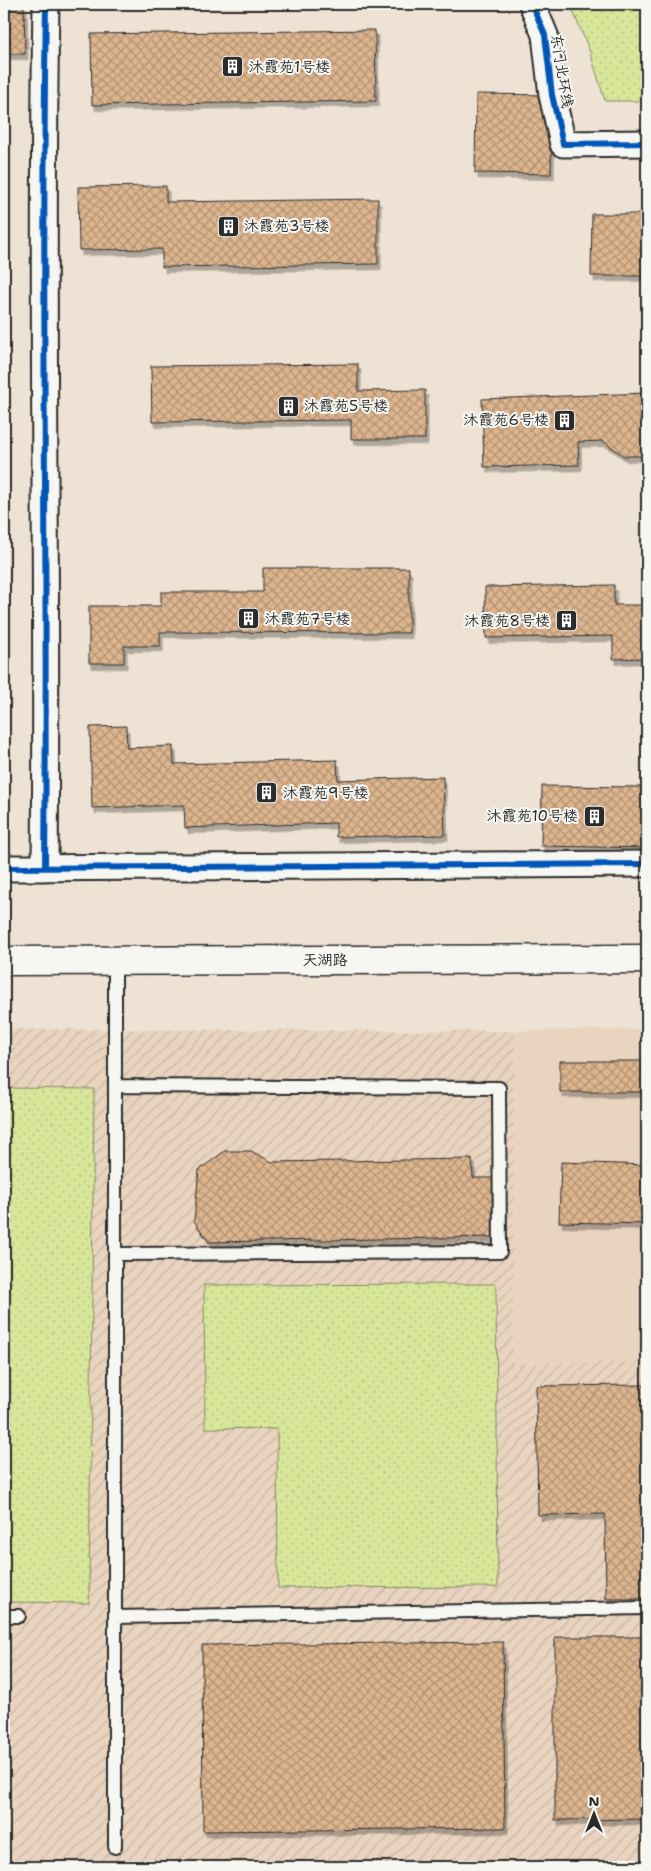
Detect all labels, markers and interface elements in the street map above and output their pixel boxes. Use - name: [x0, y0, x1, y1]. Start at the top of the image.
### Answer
- street label: 东门北环线: [546, 32, 578, 110]
- building icon: 沐霞苑1号楼: [221, 55, 245, 79]
- place label: 沐霞苑1号楼: [249, 57, 330, 77]
- building icon: 沐霞苑3号楼: [216, 214, 240, 238]
- place label: 沐霞苑3号楼: [244, 216, 330, 236]
- building icon: 沐霞苑5号楼: [276, 394, 300, 418]
- place label: 沐霞苑5号楼: [304, 396, 388, 416]
- building icon: 沐霞苑6号楼: [553, 408, 577, 432]
- place label: 沐霞苑6号楼: [463, 410, 549, 430]
- building icon: 沐霞苑7号楼: [237, 607, 261, 631]
- place label: 沐霞苑7号楼: [265, 609, 351, 629]
- building icon: 沐霞苑8号楼: [554, 609, 578, 633]
- place label: 沐霞苑8号楼: [464, 611, 550, 631]
- building icon: 沐霞苑9号楼: [255, 781, 279, 805]
- place label: 沐霞苑9号楼: [283, 783, 369, 803]
- building icon: 沐霞苑10号楼: [582, 804, 606, 828]
- place label: 沐霞苑10号楼: [487, 806, 578, 826]
- street label: 天湖路: [302, 950, 348, 970]
- north arrow: [568, 1788, 618, 1838]
- text: N: [588, 1792, 600, 1810]

